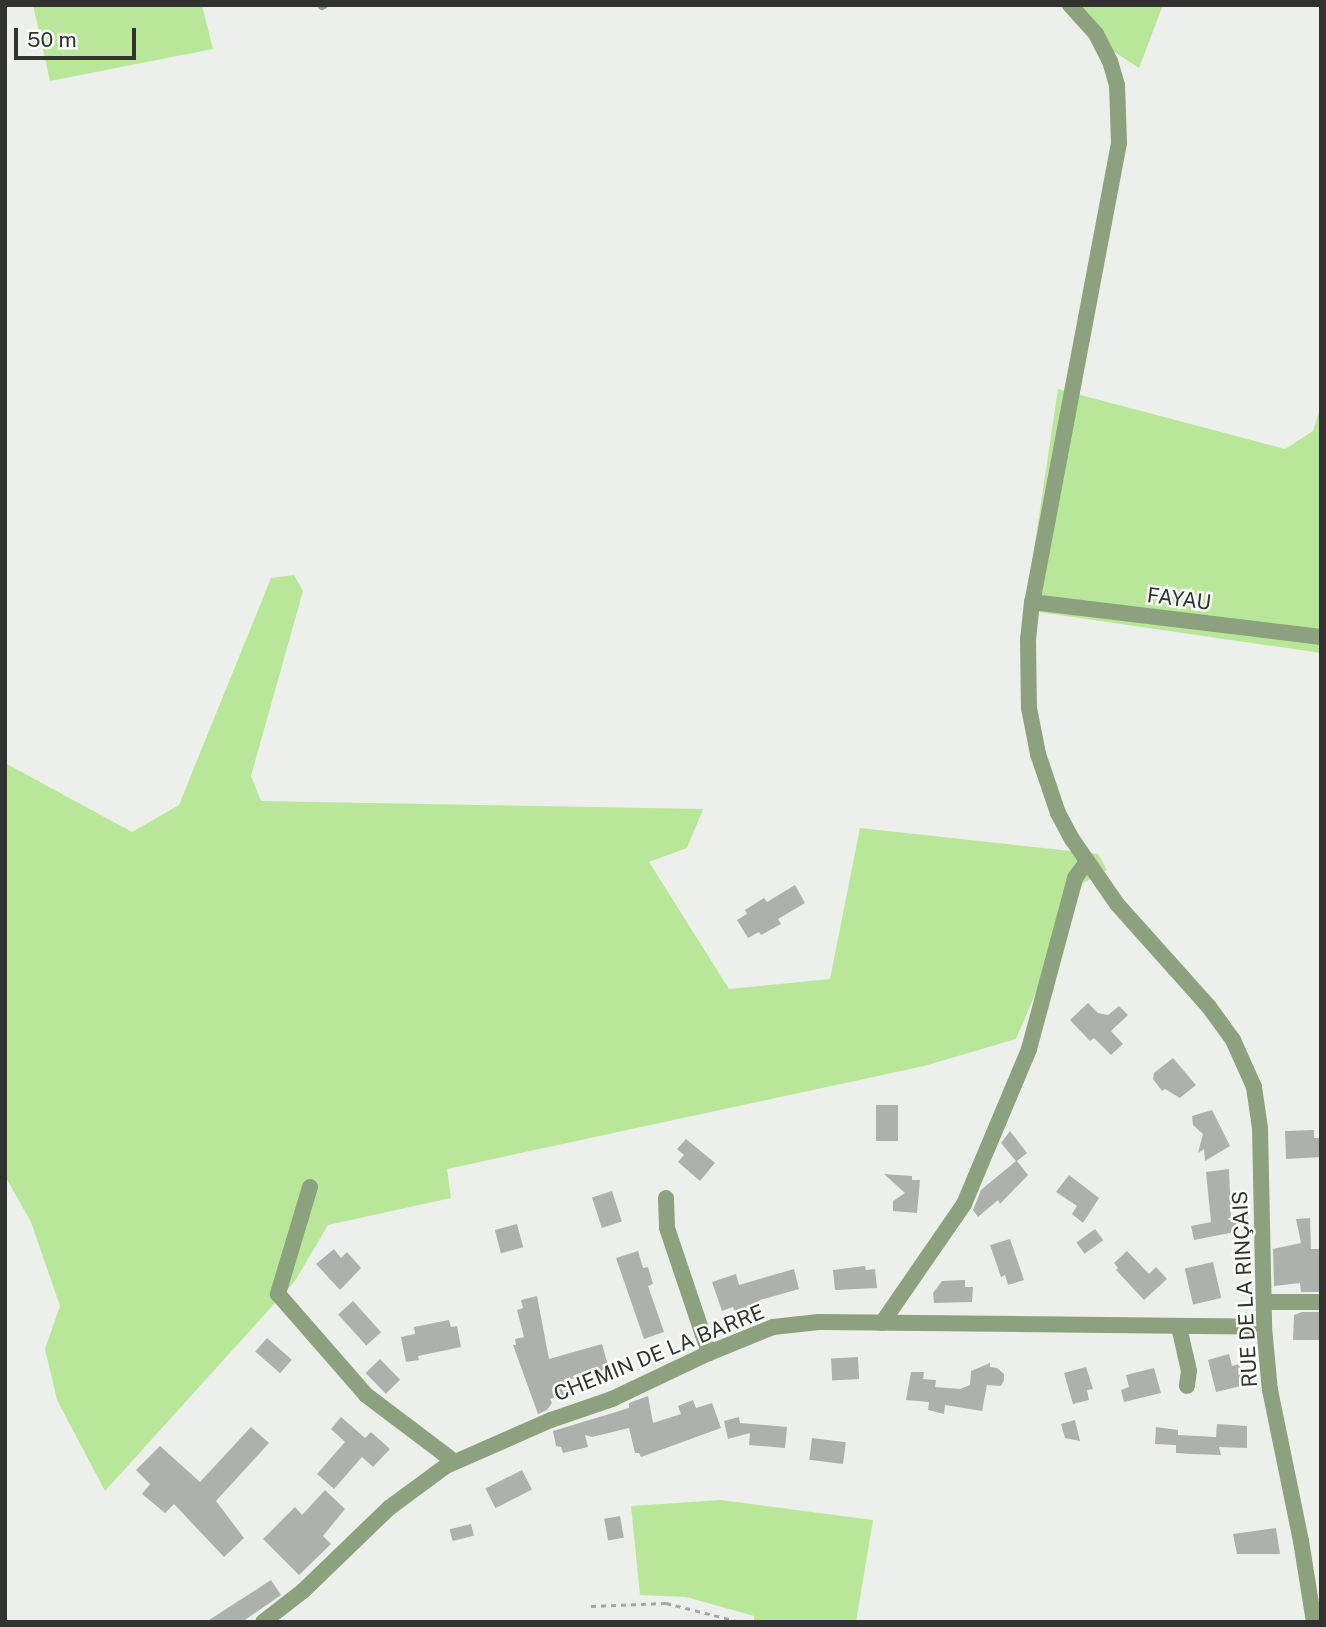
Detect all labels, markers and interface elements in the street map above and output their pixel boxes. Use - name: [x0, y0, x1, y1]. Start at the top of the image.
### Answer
- scale bar: [18, 14, 140, 58]
- text: 50 m: [27, 27, 77, 52]
- street label: FAYAU: [1145, 583, 1213, 615]
- street label: RUE DE LA RINÇAIS: [1227, 1190, 1263, 1388]
- street label: CHEMIN DE LA BARRE: [550, 1299, 768, 1407]

